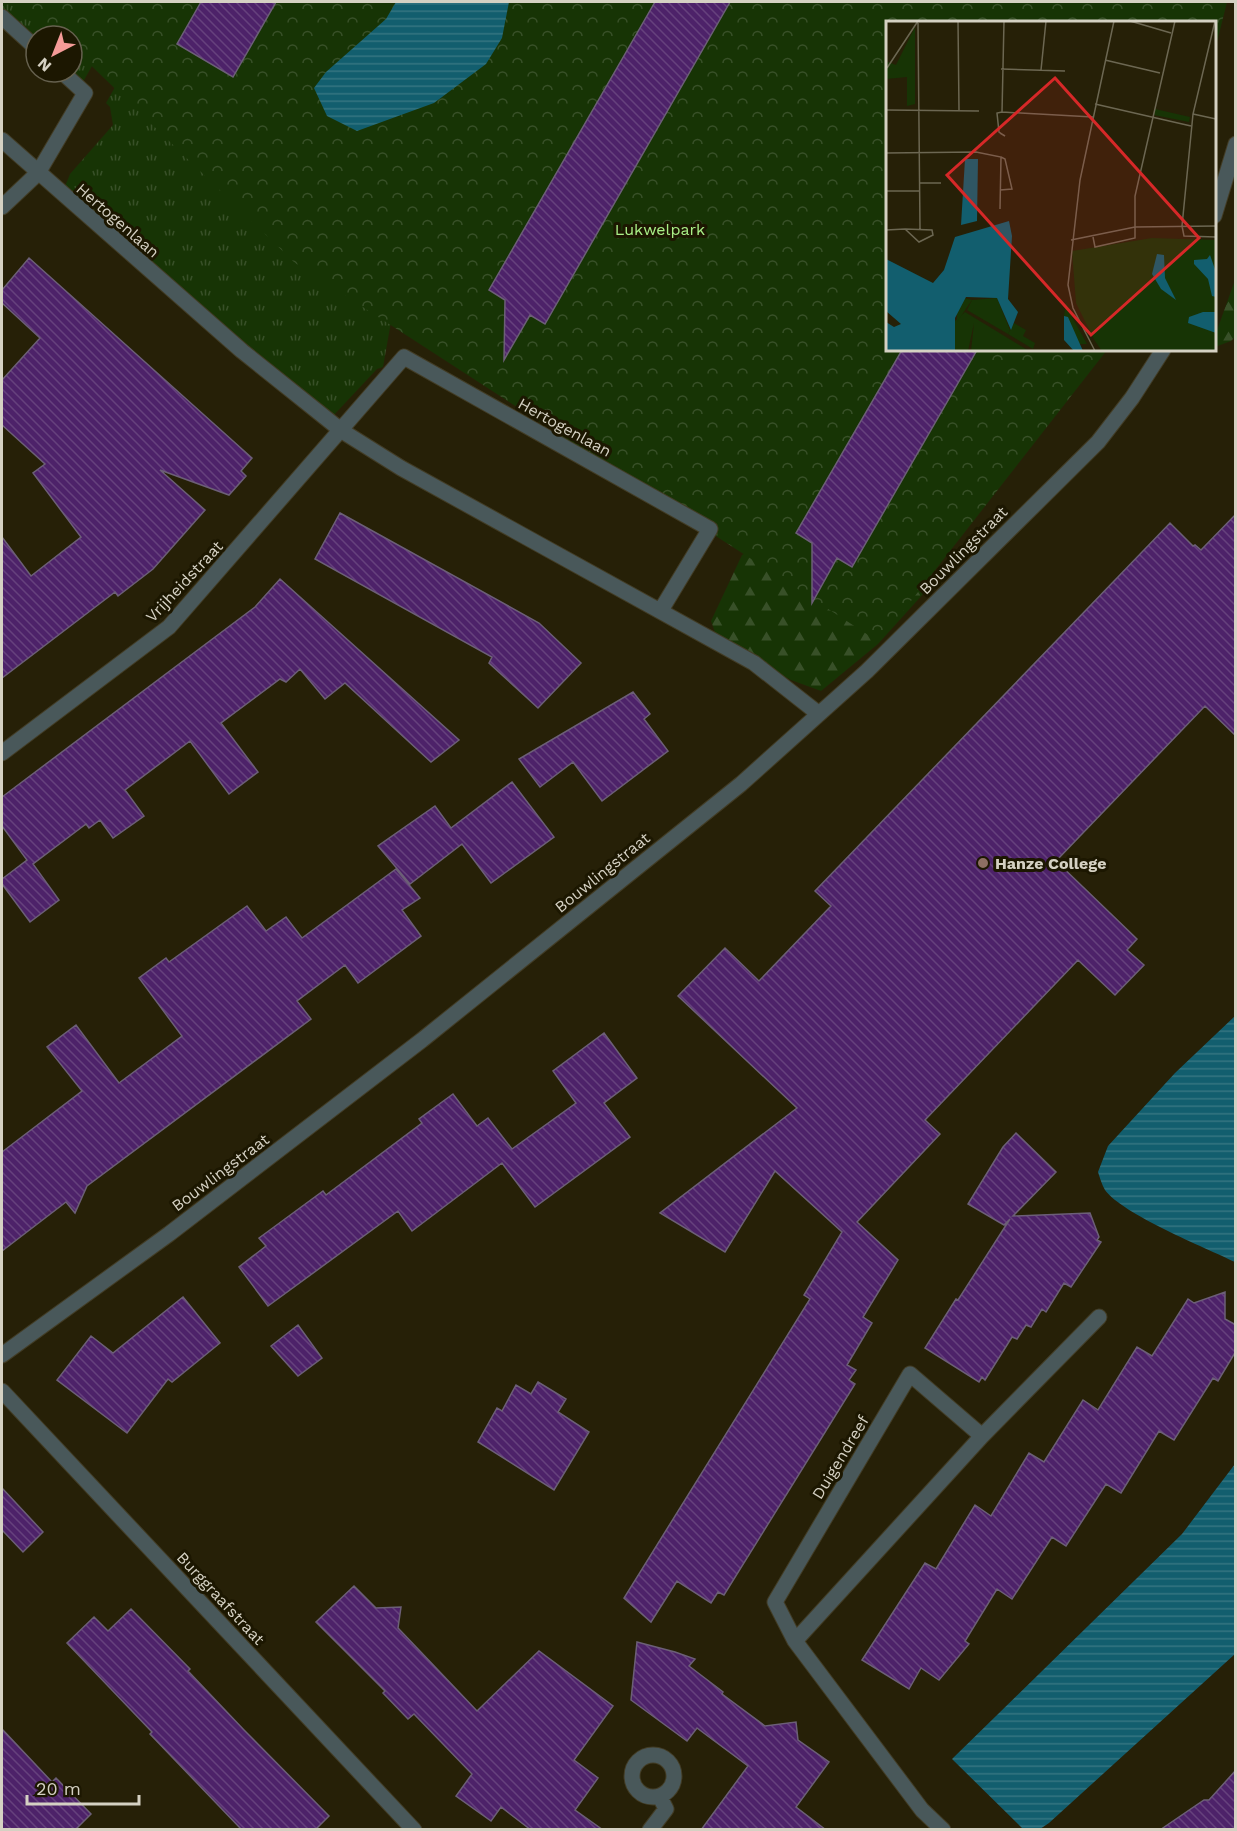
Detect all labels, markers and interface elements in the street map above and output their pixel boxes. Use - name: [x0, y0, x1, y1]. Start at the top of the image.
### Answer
- inset map: [886, 21, 1216, 351]
- north arrow: [24, 24, 84, 84]
- text: N: [34, 54, 55, 76]
- street label: Hertogenlaan: [72, 179, 163, 262]
- park label: Lukwelpark: [615, 220, 705, 239]
- street label: Hertogenlaan: [515, 394, 615, 461]
- street label: Bouwlingstraat: [915, 502, 1012, 598]
- street label: Vrijheidstraat: [142, 537, 227, 626]
- street label: Bouwlingstraat: [551, 828, 654, 917]
- place label: Hanze College: [995, 854, 1107, 873]
- marker: Hanze College: [976, 856, 990, 870]
- street label: Bouwlingstraat: [168, 1129, 273, 1215]
- street label: Duigendreef: [808, 1411, 873, 1503]
- street label: Burggraafstraat: [173, 1548, 269, 1649]
- scale bar: [27, 1768, 140, 1806]
- text: 20 m: [36, 1778, 81, 1799]

